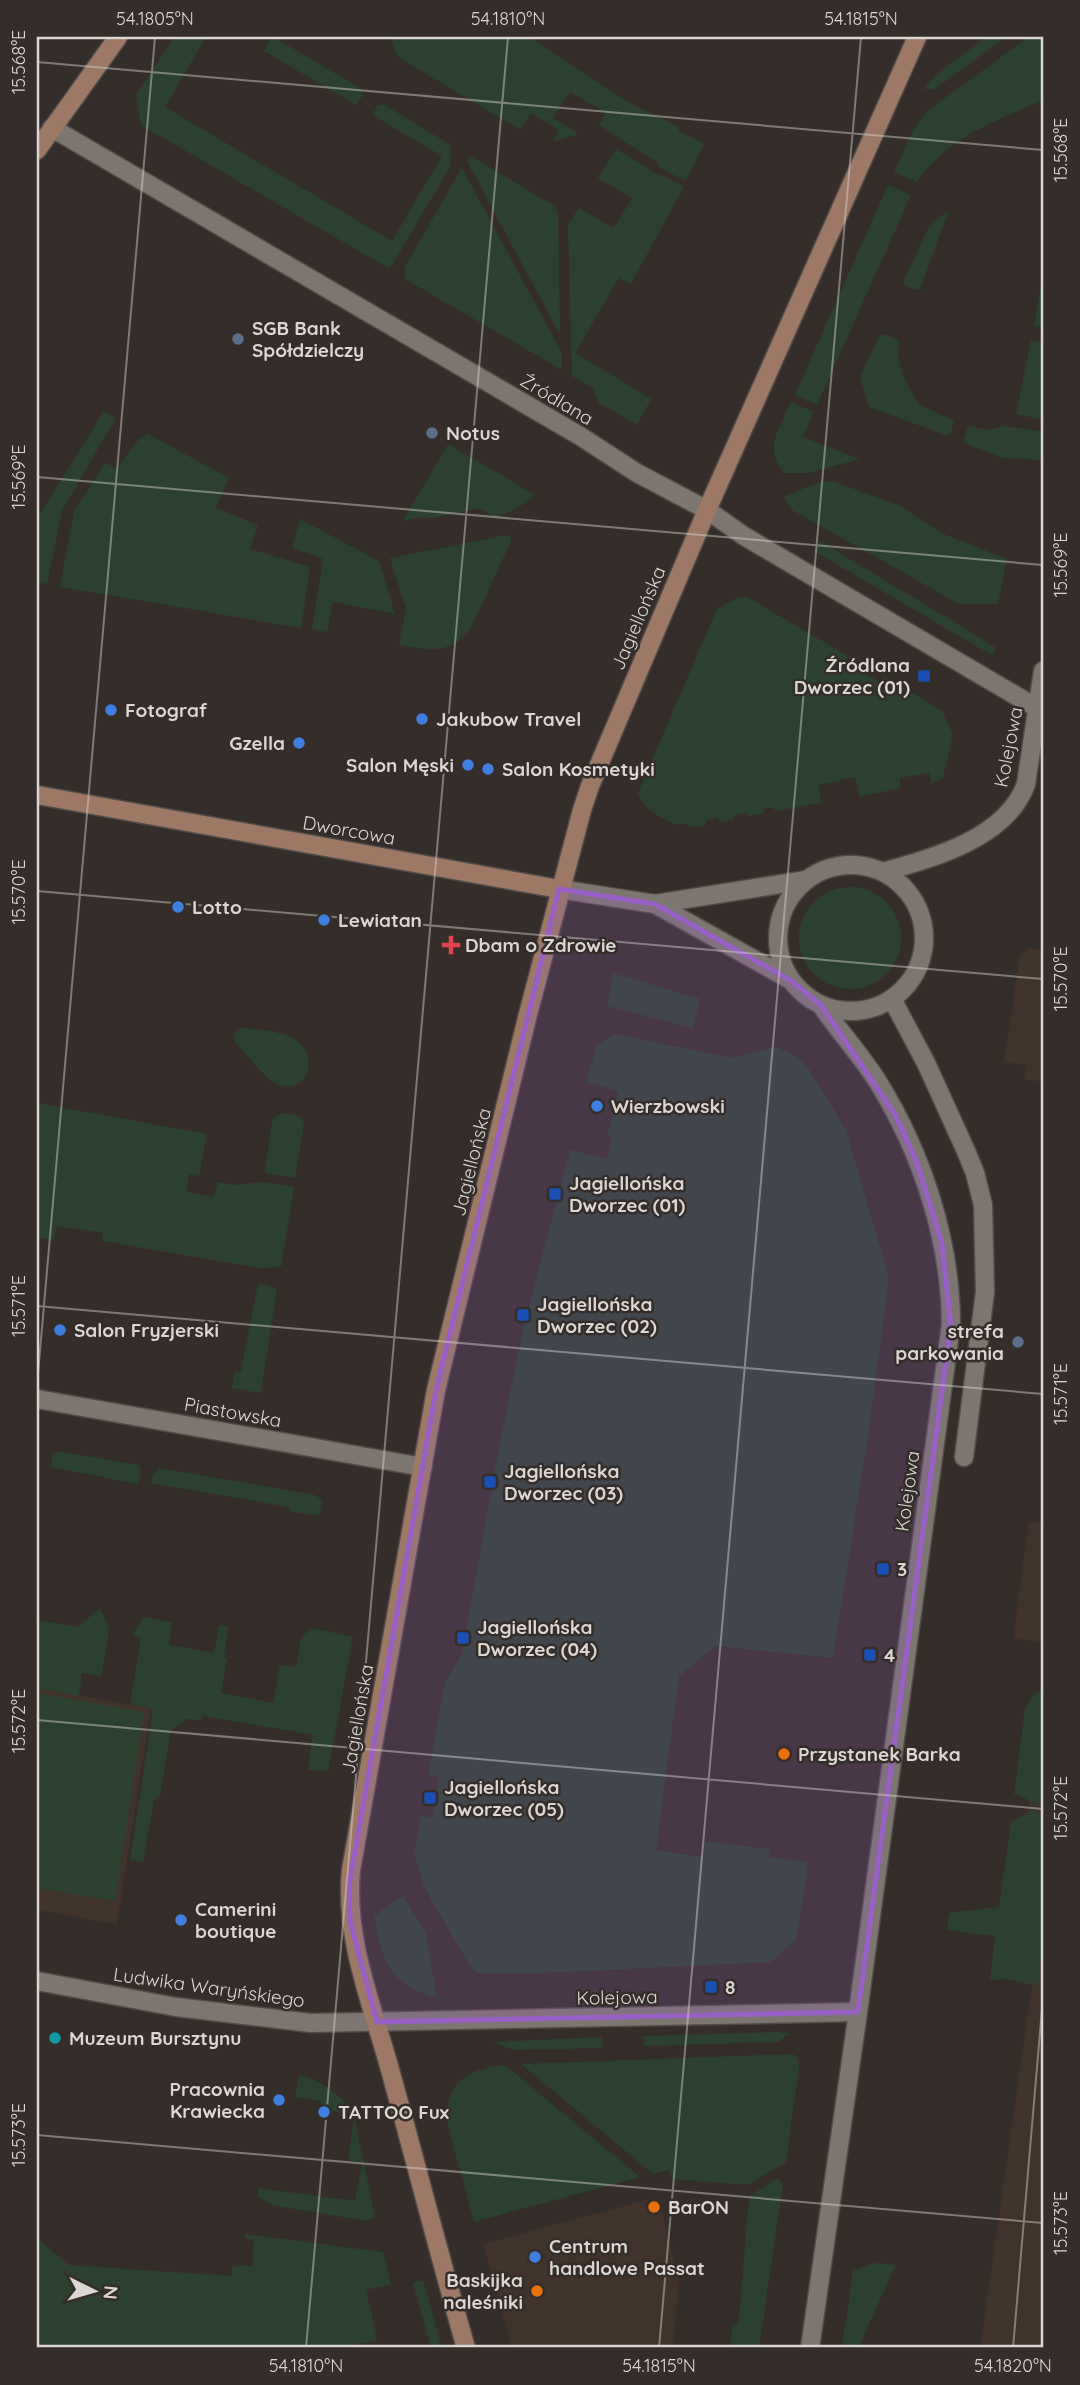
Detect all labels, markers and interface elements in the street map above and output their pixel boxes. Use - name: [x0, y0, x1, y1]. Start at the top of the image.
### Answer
- text: 54.1805°N: [116, 7, 194, 30]
- text: 54.1810°N: [471, 7, 545, 30]
- text: 54.1815°N: [824, 7, 898, 30]
- text: 15.568°E: [7, 30, 30, 94]
- text: 15.568°E: [1049, 118, 1072, 182]
- place label: SGB Bank Spółdzielczy: [252, 316, 364, 362]
- marker: SGB Bank Spółdzielczy: [230, 331, 246, 347]
- street label: Źródlana: [516, 368, 598, 430]
- place label: Notus: [446, 421, 500, 445]
- marker: Notus: [424, 425, 440, 441]
- text: 15.569°E: [7, 444, 30, 510]
- text: 15.569°E: [1049, 532, 1072, 598]
- street label: Jagiellońska: [605, 562, 671, 674]
- place label: Źródlana Dworzec (01): [794, 653, 910, 699]
- marker: Źródlana Dworzec (01): [916, 668, 932, 684]
- place label: Fotograf: [125, 698, 208, 722]
- marker: Fotograf: [103, 702, 119, 718]
- street label: Kolejowa: [988, 705, 1028, 789]
- place label: Jakubow Travel: [436, 707, 581, 731]
- marker: Jakubow Travel: [414, 711, 430, 727]
- place label: Gzella: [229, 731, 285, 755]
- marker: Gzella: [291, 735, 307, 751]
- place label: Salon Męski: [346, 753, 454, 777]
- marker: Salon Męski: [460, 757, 476, 773]
- place label: Salon Kosmetyki: [502, 757, 655, 781]
- marker: Salon Kosmetyki: [480, 761, 496, 777]
- street label: Dworcowa: [301, 810, 397, 850]
- text: 15.570°E: [7, 859, 30, 925]
- place label: Lotto: [192, 895, 242, 919]
- marker: Lotto: [170, 899, 186, 915]
- place label: Lewiatan: [338, 908, 422, 932]
- marker: Lewiatan: [316, 912, 332, 928]
- place label: Dbam o Zdrowie: [465, 933, 617, 957]
- marker: Dbam o Zdrowie: [443, 937, 459, 953]
- text: 15.570°E: [1049, 946, 1072, 1012]
- place label: Wierzbowski: [611, 1094, 725, 1118]
- marker: Wierzbowski: [589, 1098, 605, 1114]
- street label: Jagiellońska: [446, 1105, 496, 1219]
- place label: Jagiellońska Dworzec (01): [569, 1171, 686, 1217]
- marker: Jagiellońska Dworzec (01): [547, 1186, 563, 1202]
- text: 15.571°E: [7, 1275, 30, 1337]
- place label: Jagiellońska Dworzec (02): [537, 1292, 657, 1338]
- marker: Jagiellońska Dworzec (02): [515, 1307, 531, 1323]
- place label: Salon Fryzjerski: [74, 1318, 219, 1342]
- place label: strefa parkowania: [895, 1319, 1004, 1365]
- marker: Salon Fryzjerski: [52, 1322, 68, 1338]
- marker: strefa parkowania: [1010, 1334, 1026, 1350]
- text: 15.571°E: [1049, 1363, 1072, 1425]
- street label: Piastowska: [182, 1392, 284, 1432]
- street label: Kolejowa: [889, 1449, 925, 1533]
- place label: Jagiellońska Dworzec (03): [504, 1459, 623, 1505]
- marker: Jagiellońska Dworzec (03): [482, 1474, 498, 1490]
- place label: 3: [897, 1557, 907, 1581]
- marker: 3: [875, 1561, 891, 1577]
- place label: Jagiellońska Dworzec (04): [477, 1615, 597, 1661]
- marker: Jagiellońska Dworzec (04): [455, 1630, 471, 1646]
- place label: 4: [884, 1643, 895, 1667]
- marker: 4: [862, 1647, 878, 1663]
- street label: Jagiellońska: [336, 1662, 378, 1776]
- text: 15.572°E: [7, 1689, 30, 1753]
- place label: Przystanek Barka: [798, 1742, 961, 1766]
- marker: Przystanek Barka: [776, 1746, 792, 1762]
- place label: Jagiellońska Dworzec (05): [444, 1775, 564, 1821]
- text: 15.572°E: [1049, 1776, 1072, 1840]
- marker: Jagiellońska Dworzec (05): [422, 1790, 438, 1806]
- place label: Camerini boutique: [195, 1897, 277, 1943]
- marker: Camerini boutique: [173, 1912, 189, 1928]
- street label: Ludwika Waryńskiego: [112, 1962, 306, 2012]
- place label: 8: [725, 1975, 735, 1999]
- marker: 8: [703, 1979, 719, 1995]
- street label: Kolejowa: [576, 1984, 658, 2010]
- place label: Muzeum Bursztynu: [69, 2026, 242, 2050]
- marker: Muzeum Bursztynu: [47, 2030, 63, 2046]
- place label: Pracownia Krawiecka: [170, 2077, 265, 2123]
- marker: Pracownia Krawiecka: [271, 2092, 287, 2108]
- place label: TATTOO Fux: [338, 2100, 449, 2124]
- text: 15.573°E: [7, 2103, 30, 2167]
- marker: TATTOO Fux: [316, 2104, 332, 2120]
- text: 15.573°E: [1049, 2191, 1072, 2255]
- place label: BarON: [668, 2195, 729, 2219]
- marker: BarON: [646, 2199, 662, 2215]
- place label: Centrum handlowe Passat: [549, 2234, 705, 2280]
- marker: Centrum handlowe Passat: [527, 2249, 543, 2265]
- north arrow: [60, 2256, 130, 2326]
- place label: Baskijka naleśniki: [443, 2268, 523, 2314]
- marker: Baskijka naleśniki: [529, 2283, 545, 2299]
- text: N: [98, 2284, 123, 2300]
- text: 54.1810°N: [269, 2354, 343, 2377]
- text: 54.1815°N: [622, 2354, 696, 2377]
- text: 54.1820°N: [974, 2354, 1052, 2377]

